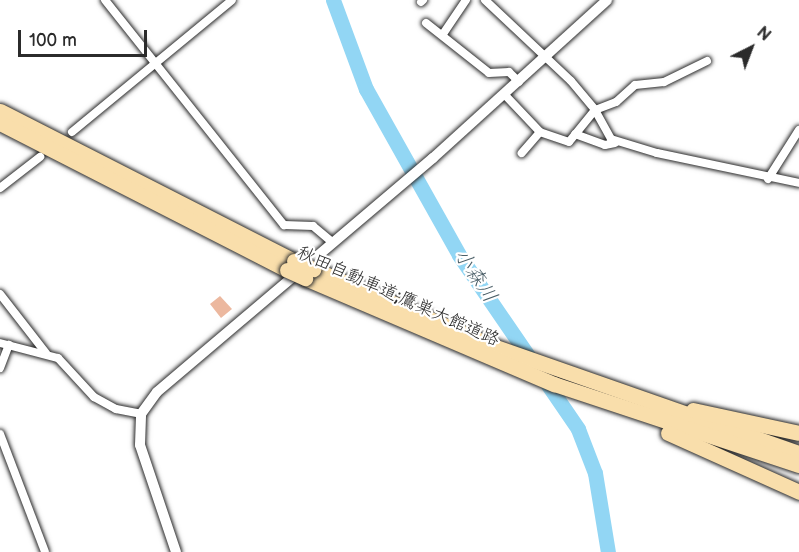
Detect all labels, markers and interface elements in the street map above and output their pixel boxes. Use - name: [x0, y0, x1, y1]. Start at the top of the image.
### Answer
- scale bar: [21, 18, 150, 56]
- north arrow: [721, 18, 781, 78]
- text: N: [753, 23, 774, 45]
- text: 100 m: [29, 30, 77, 51]
- street label: 秋田自動車道;鷹巣大館道路: [293, 242, 503, 352]
- water label: 小森川: [448, 244, 502, 308]

